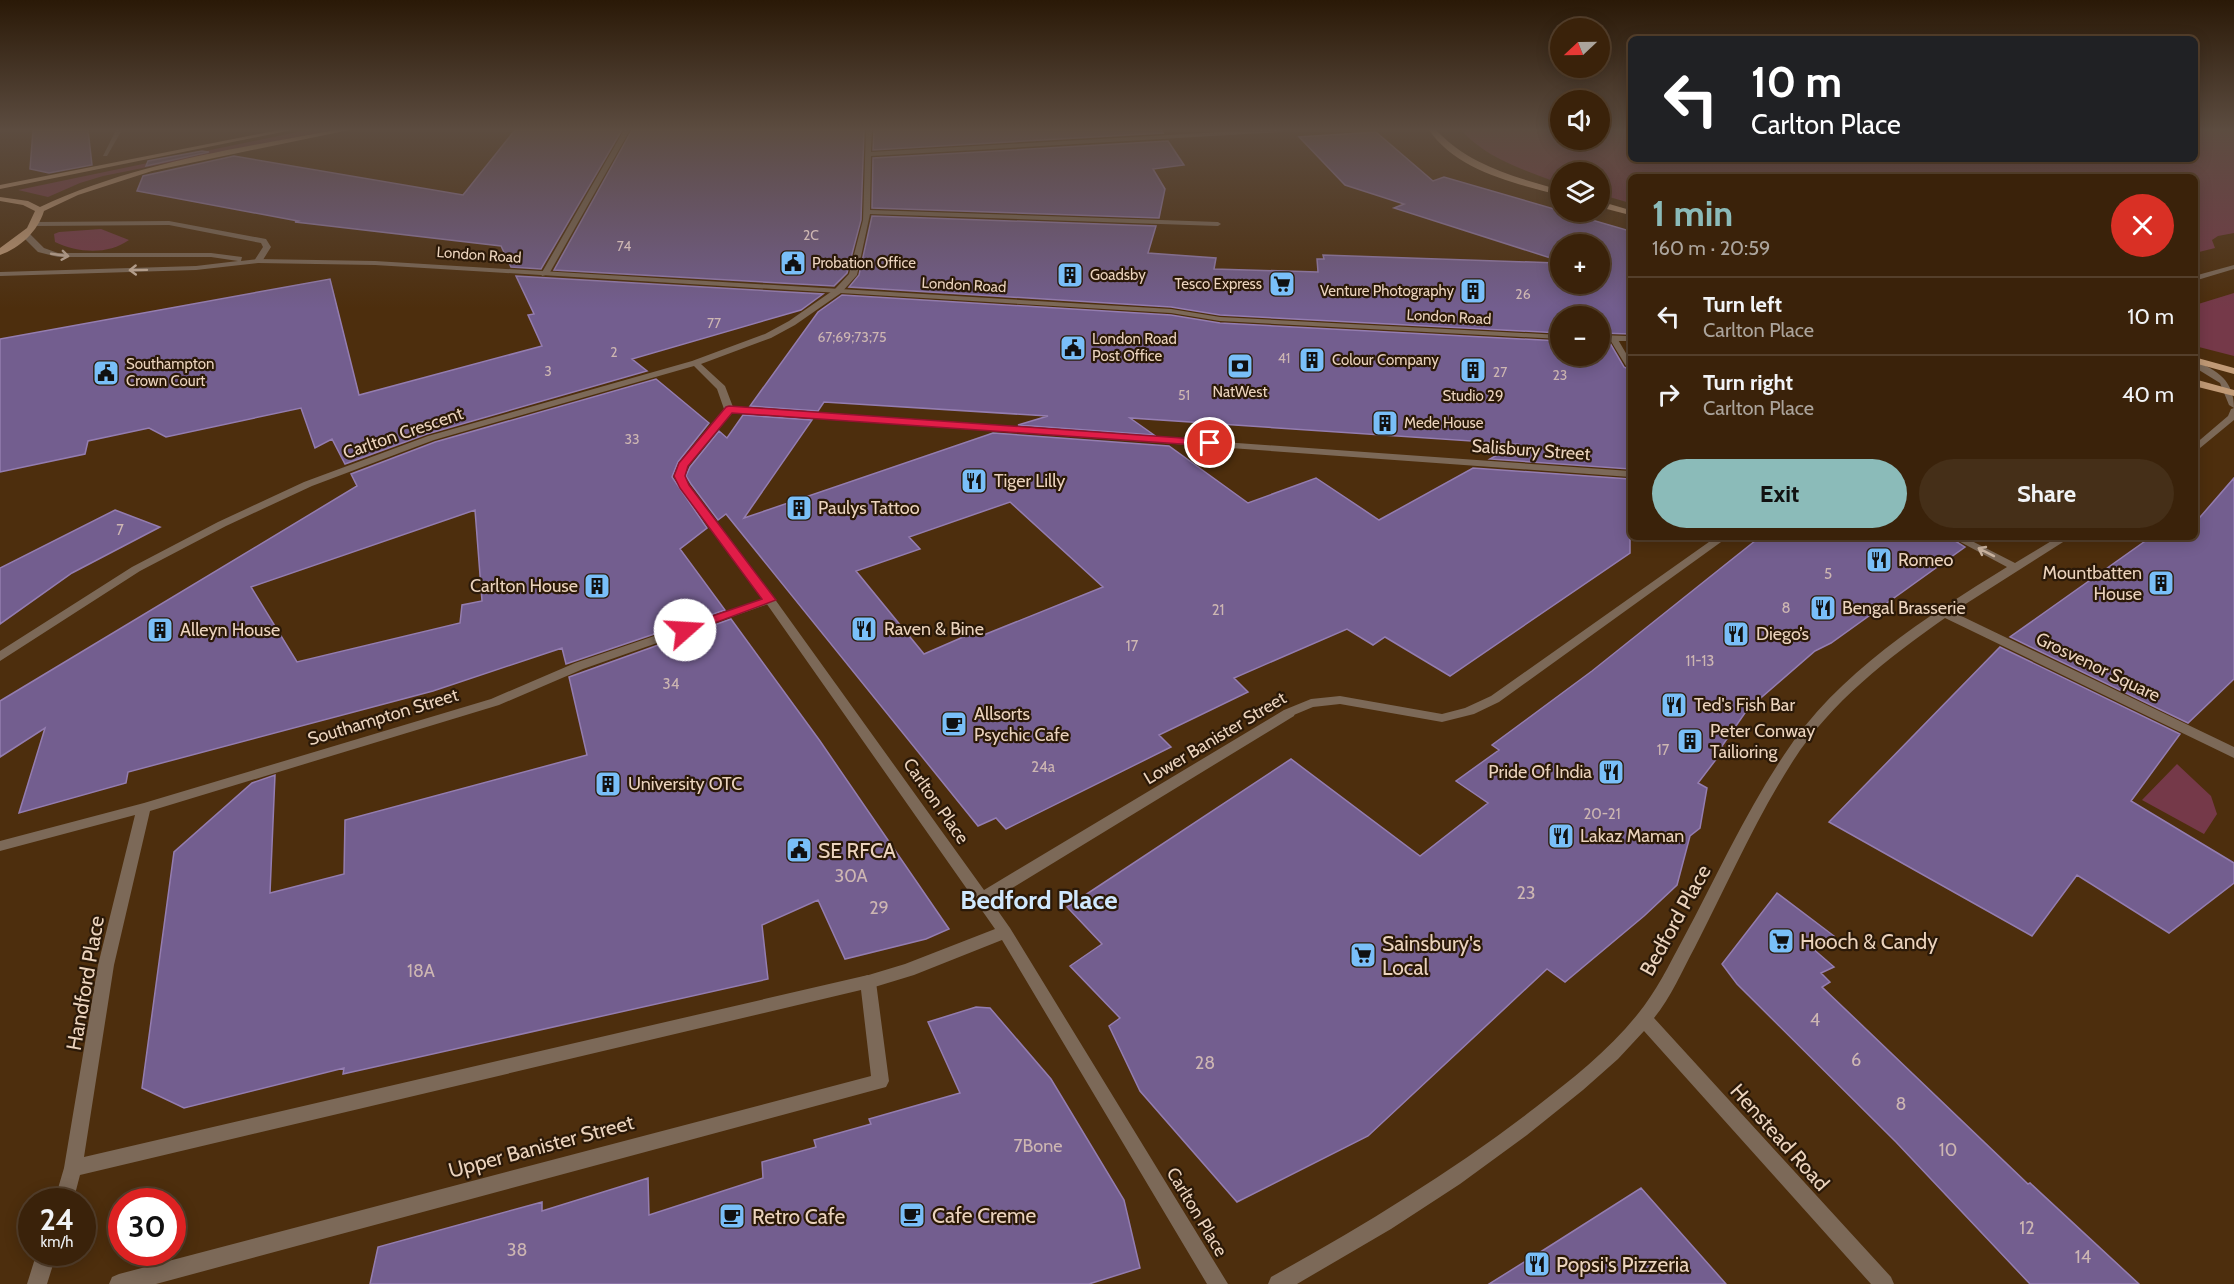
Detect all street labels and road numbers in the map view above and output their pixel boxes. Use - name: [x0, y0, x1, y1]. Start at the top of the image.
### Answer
- street label: London Road: [436, 243, 522, 267]
- street label: London Road: [921, 274, 1007, 296]
- street label: London Road: [1406, 306, 1492, 328]
- street label: Carlton Crescent: [340, 402, 466, 464]
- street label: Salisbury Street: [1471, 435, 1591, 465]
- street label: Grosvenor Square: [2032, 627, 2164, 707]
- street label: Southampton Street: [305, 684, 461, 750]
- street label: Lower Banister Street: [1140, 687, 1290, 789]
- street label: Carlton Place: [898, 754, 974, 848]
- street label: Bedford Place: [1634, 860, 1716, 980]
- street label: Handford Place: [61, 914, 109, 1052]
- street label: Henstead Road: [1725, 1078, 1835, 1196]
- street label: Upper Banister Street: [446, 1109, 636, 1183]
- street label: Carlton Place: [1162, 1164, 1232, 1260]

